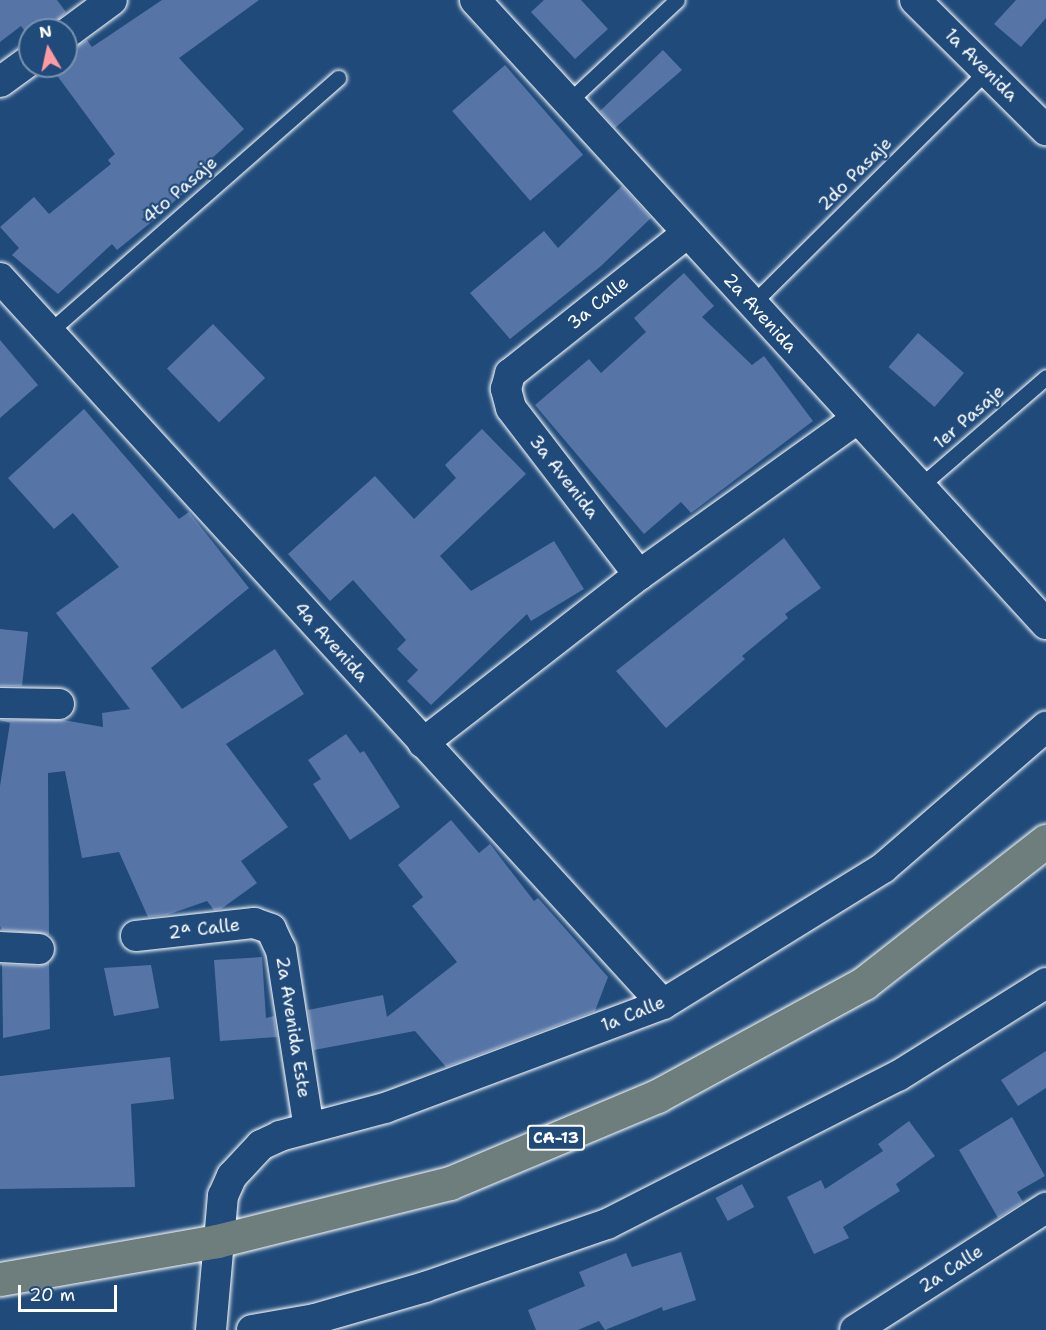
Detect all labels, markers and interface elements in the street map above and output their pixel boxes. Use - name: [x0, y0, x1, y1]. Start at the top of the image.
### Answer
- north arrow: [18, 18, 78, 78]
- text: N: [38, 20, 53, 43]
- street label: 1a Avenida: [940, 24, 1022, 106]
- street label: 2do Pasaje: [814, 133, 896, 215]
- street label: 4to Pasaje: [138, 152, 222, 228]
- street label: 2a Avenida: [719, 269, 801, 357]
- street label: 3a Calle: [563, 272, 633, 334]
- street label: 1er Pasaje: [929, 380, 1009, 454]
- street label: 3a Avenida: [525, 431, 603, 523]
- street label: 4a Avenida: [289, 598, 373, 686]
- street label: 2ª Calle: [167, 914, 241, 944]
- street label: 2a Avenida Este: [271, 955, 315, 1099]
- street label: 1a Calle: [598, 991, 668, 1037]
- road number: CA-13: [526, 1125, 586, 1151]
- street label: 2a Calle: [915, 1240, 987, 1298]
- scale bar: [21, 1273, 120, 1311]
- text: 20 m: [29, 1283, 75, 1307]

